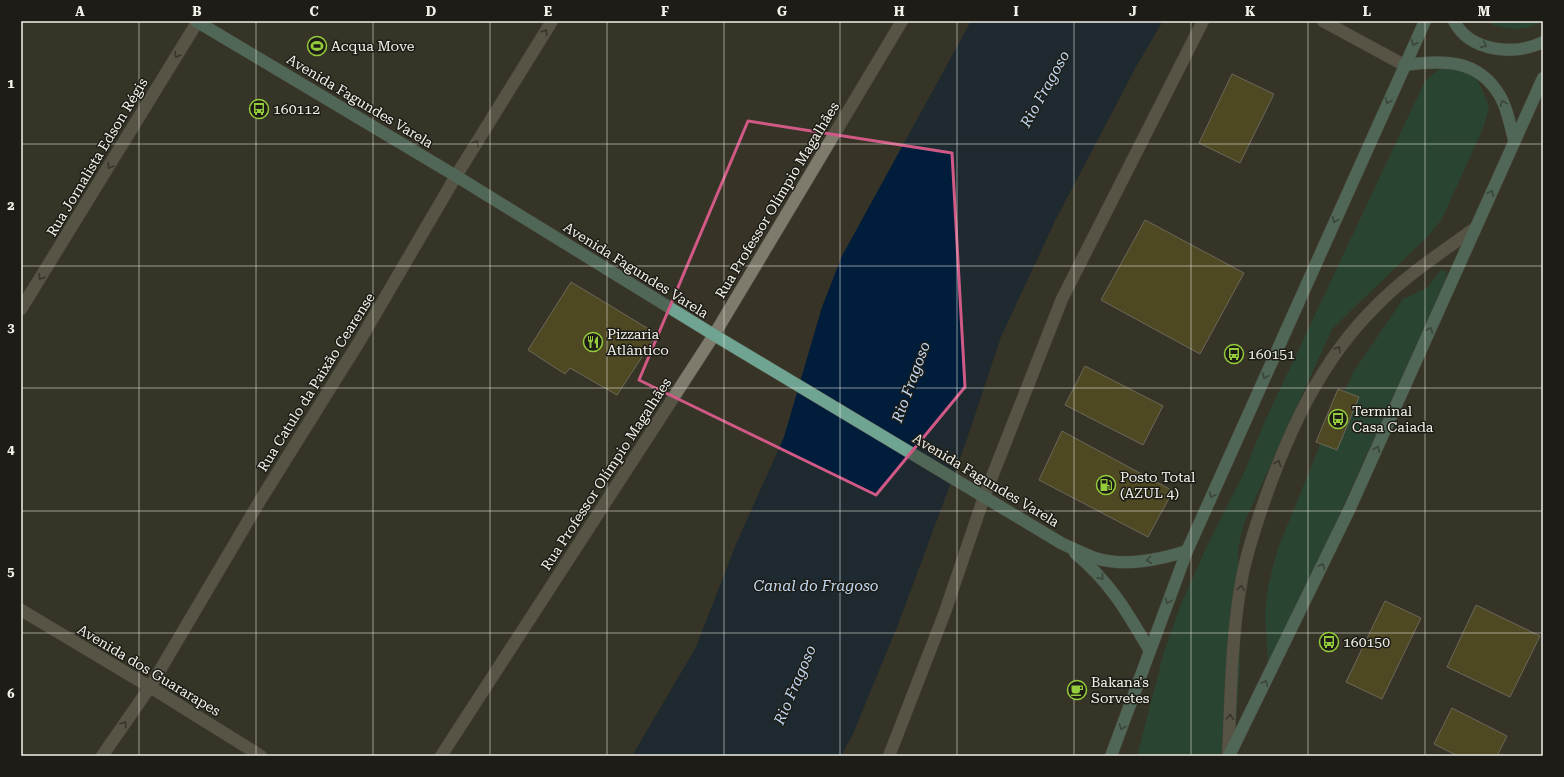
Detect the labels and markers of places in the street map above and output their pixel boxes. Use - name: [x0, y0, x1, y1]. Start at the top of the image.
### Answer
- sports icon: Acqua Move: [306, 35, 328, 57]
- place label: Acqua Move: [331, 38, 415, 54]
- bus stop icon: 160112: [248, 98, 270, 120]
- place label: 160112: [273, 101, 320, 117]
- place label: Pizzaria Atlântico: [607, 326, 669, 358]
- restaurant icon: Pizzaria Atlântico: [582, 331, 604, 353]
- bus stop icon: 160151: [1223, 343, 1245, 365]
- place label: 160151: [1248, 346, 1295, 362]
- place label: Terminal Casa Caiada: [1352, 403, 1434, 435]
- bus stop icon: Terminal Casa Caiada: [1327, 408, 1349, 430]
- place label: Posto Total (AZUL 4): [1120, 469, 1196, 501]
- fuel station icon: Posto Total (AZUL 4): [1095, 474, 1117, 496]
- bus stop icon: 160150: [1318, 631, 1340, 653]
- place label: 160150: [1343, 634, 1390, 650]
- place label: Bakana's Sorvetes: [1091, 674, 1150, 706]
- cafe icon: Bakana's Sorvetes: [1066, 679, 1088, 701]

